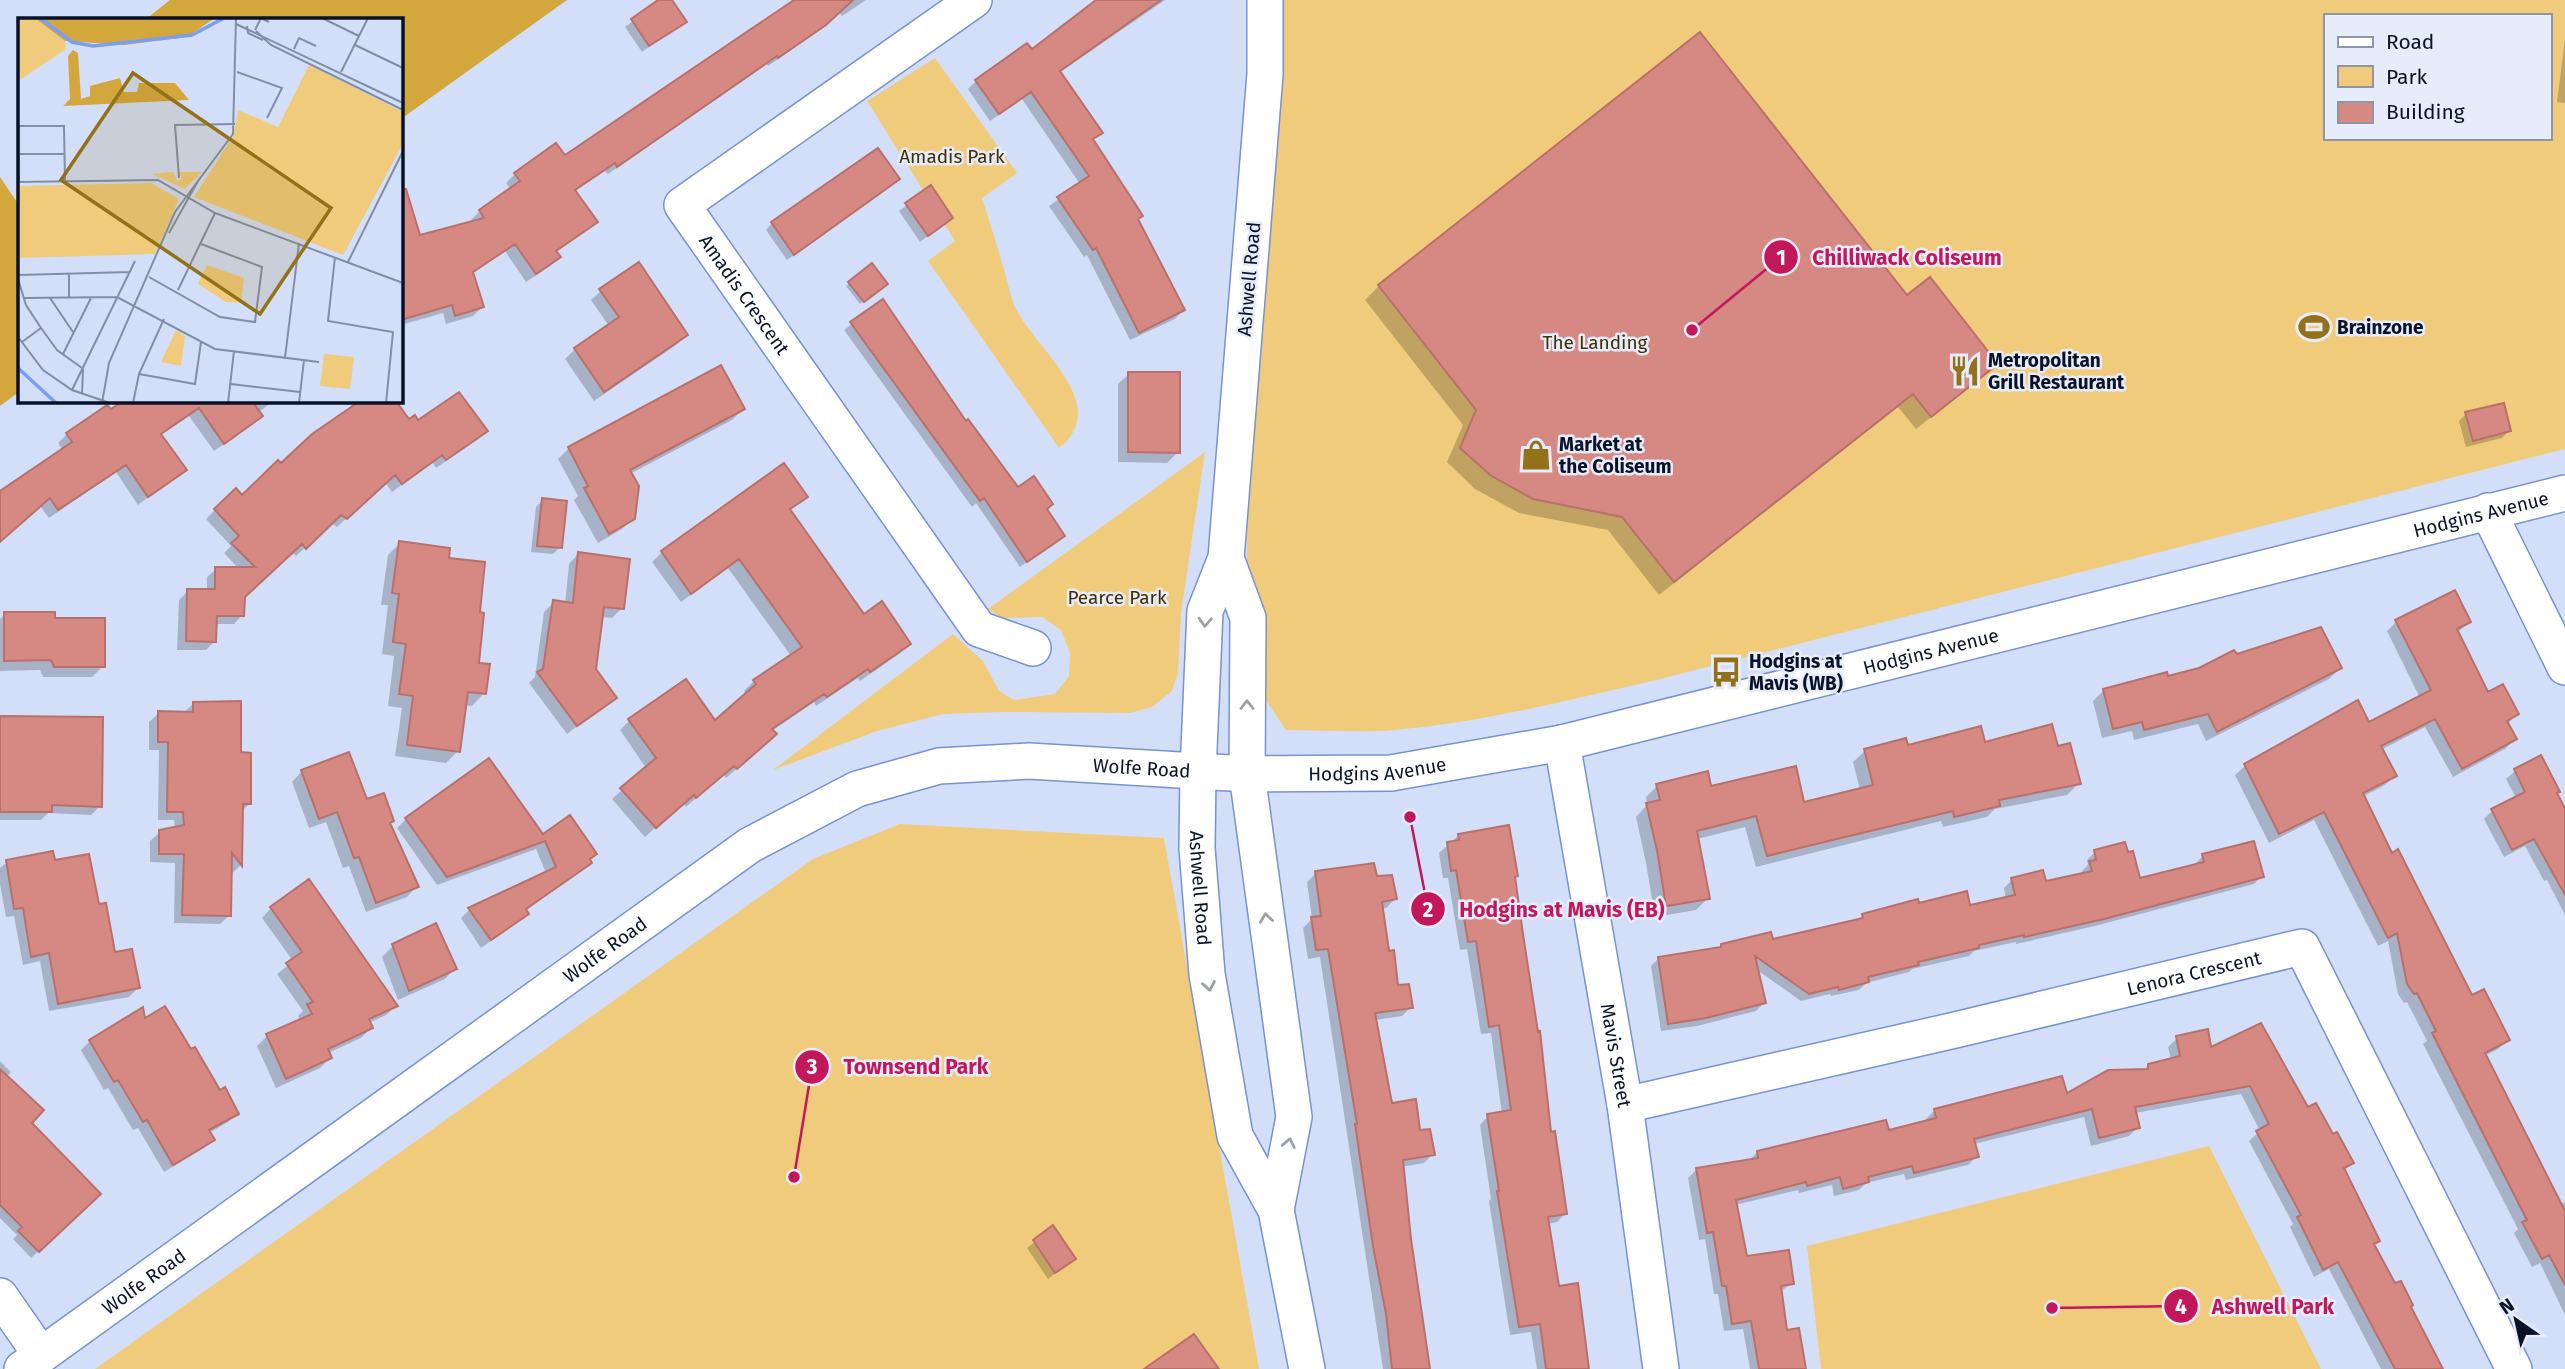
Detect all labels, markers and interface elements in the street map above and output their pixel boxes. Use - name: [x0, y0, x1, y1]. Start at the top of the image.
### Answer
- legend: [2324, 14, 2551, 140]
- inset map: [18, 18, 402, 402]
- text: Road: [2386, 29, 2434, 55]
- text: Park: [2386, 64, 2428, 90]
- text: Building: [2386, 99, 2465, 125]
- park label: Amadis Park: [899, 145, 1005, 168]
- street label: Ashwell Road: [1233, 221, 1265, 337]
- street label: Amadis Crescent: [695, 230, 795, 359]
- callout: Chilliwack Coliseum: [1763, 236, 2016, 278]
- text: 1: [1776, 245, 1786, 271]
- text: Chilliwack Coliseum: [1812, 245, 2002, 271]
- sports icon: Brainzone: [2297, 310, 2331, 344]
- place label: Brainzone: [2337, 316, 2424, 339]
- park label: The Landing: [1543, 331, 1648, 354]
- place label: Metropolitan Grill Restaurant: [1988, 349, 2125, 394]
- restaurant icon: Metropolitan Grill Restaurant: [1948, 354, 1982, 388]
- place label: Market at the Coliseum: [1559, 433, 1672, 478]
- shop icon: Market at the Coliseum: [1519, 438, 1553, 472]
- street label: Hodgins Avenue: [2411, 486, 2551, 542]
- park label: Pearce Park: [1067, 586, 1167, 609]
- one-way arrow: [1198, 617, 1213, 628]
- street label: Hodgins Avenue: [1861, 623, 2001, 679]
- place label: Hodgins at Mavis (WB): [1749, 650, 1843, 695]
- bus stop icon: Hodgins at Mavis (WB): [1709, 655, 1743, 689]
- one-way arrow: [1239, 700, 1255, 710]
- street label: Hodgins Avenue: [1308, 752, 1448, 785]
- street label: Wolfe Road: [1092, 753, 1191, 782]
- street label: Ashwell Road: [1185, 831, 1216, 946]
- callout: Hodgins at Mavis (EB): [1410, 888, 1678, 930]
- text: 2: [1423, 897, 1434, 923]
- text: Hodgins at Mavis (EB): [1459, 897, 1665, 923]
- street label: Wolfe Road: [558, 912, 651, 987]
- one-way arrow: [1259, 912, 1274, 923]
- street label: Lenora Crescent: [2125, 946, 2263, 1000]
- one-way arrow: [1201, 981, 1216, 992]
- street label: Mavis Street: [1596, 1002, 1637, 1109]
- callout: Townsend Park: [794, 1046, 1002, 1088]
- text: 3: [806, 1054, 818, 1080]
- text: Townsend Park: [844, 1054, 989, 1080]
- one-way arrow: [1280, 1137, 1295, 1149]
- street label: Wolfe Road: [97, 1244, 190, 1319]
- callout: Ashwell Park: [2163, 1285, 2349, 1327]
- north arrow: [2481, 1285, 2551, 1355]
- text: N: [2495, 1293, 2518, 1319]
- text: 4: [2175, 1294, 2187, 1320]
- text: Ashwell Park: [2211, 1294, 2335, 1320]

